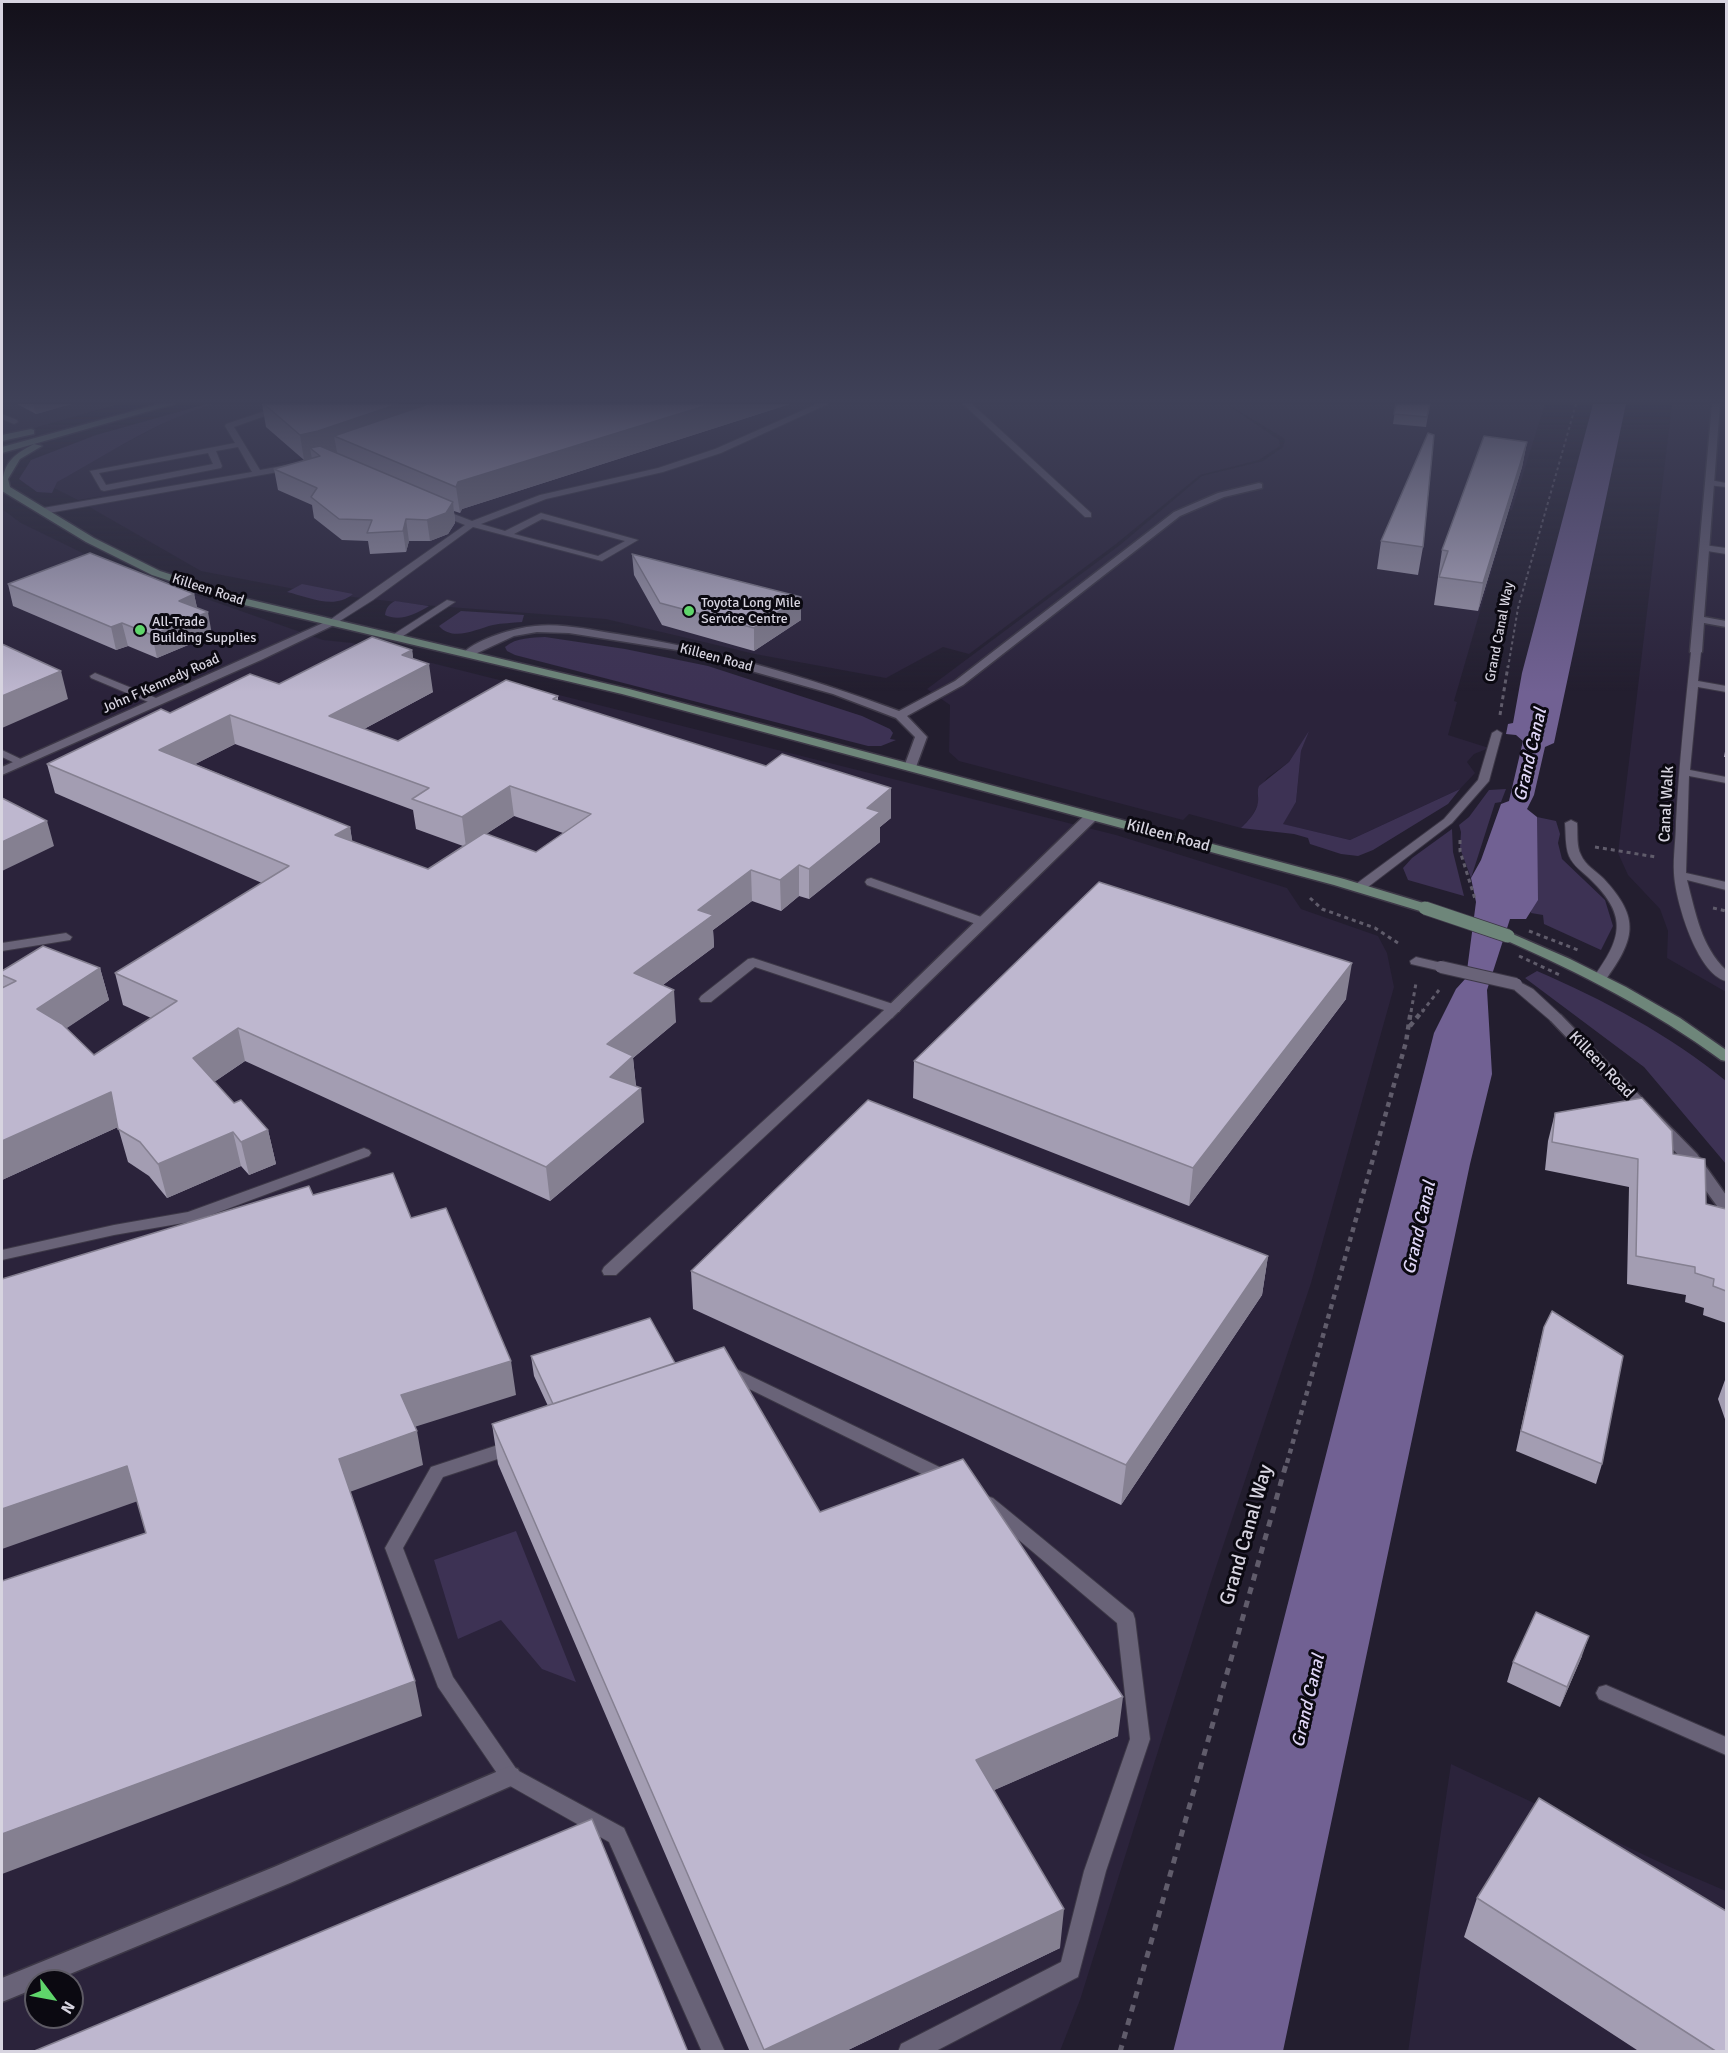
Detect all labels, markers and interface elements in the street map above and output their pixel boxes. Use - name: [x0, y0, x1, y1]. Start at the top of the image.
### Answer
- street label: Killeen Road: [170, 570, 246, 610]
- street label: Grand Canal Way: [1482, 581, 1518, 683]
- place label: Toyota Long Mile Service Centre: [701, 595, 801, 628]
- marker: Toyota Long Mile Service Centre: [682, 604, 696, 618]
- place label: All-Trade Building Supplies: [152, 614, 256, 646]
- marker: All-Trade Building Supplies: [133, 623, 147, 637]
- street label: Killeen Road: [678, 640, 754, 676]
- street label: John F Kennedy Road: [100, 651, 222, 717]
- water label: Grand Canal: [1510, 706, 1552, 804]
- street label: Canal Walk: [1655, 765, 1679, 843]
- street label: Killeen Road: [1124, 816, 1212, 856]
- street label: Killeen Road: [1564, 1028, 1638, 1102]
- water label: Grand Canal: [1399, 1179, 1441, 1277]
- street label: Grand Canal Way: [1215, 1462, 1279, 1608]
- water label: Grand Canal: [1288, 1652, 1330, 1750]
- north arrow: [24, 1969, 84, 2029]
- text: N: [56, 1997, 79, 2017]

